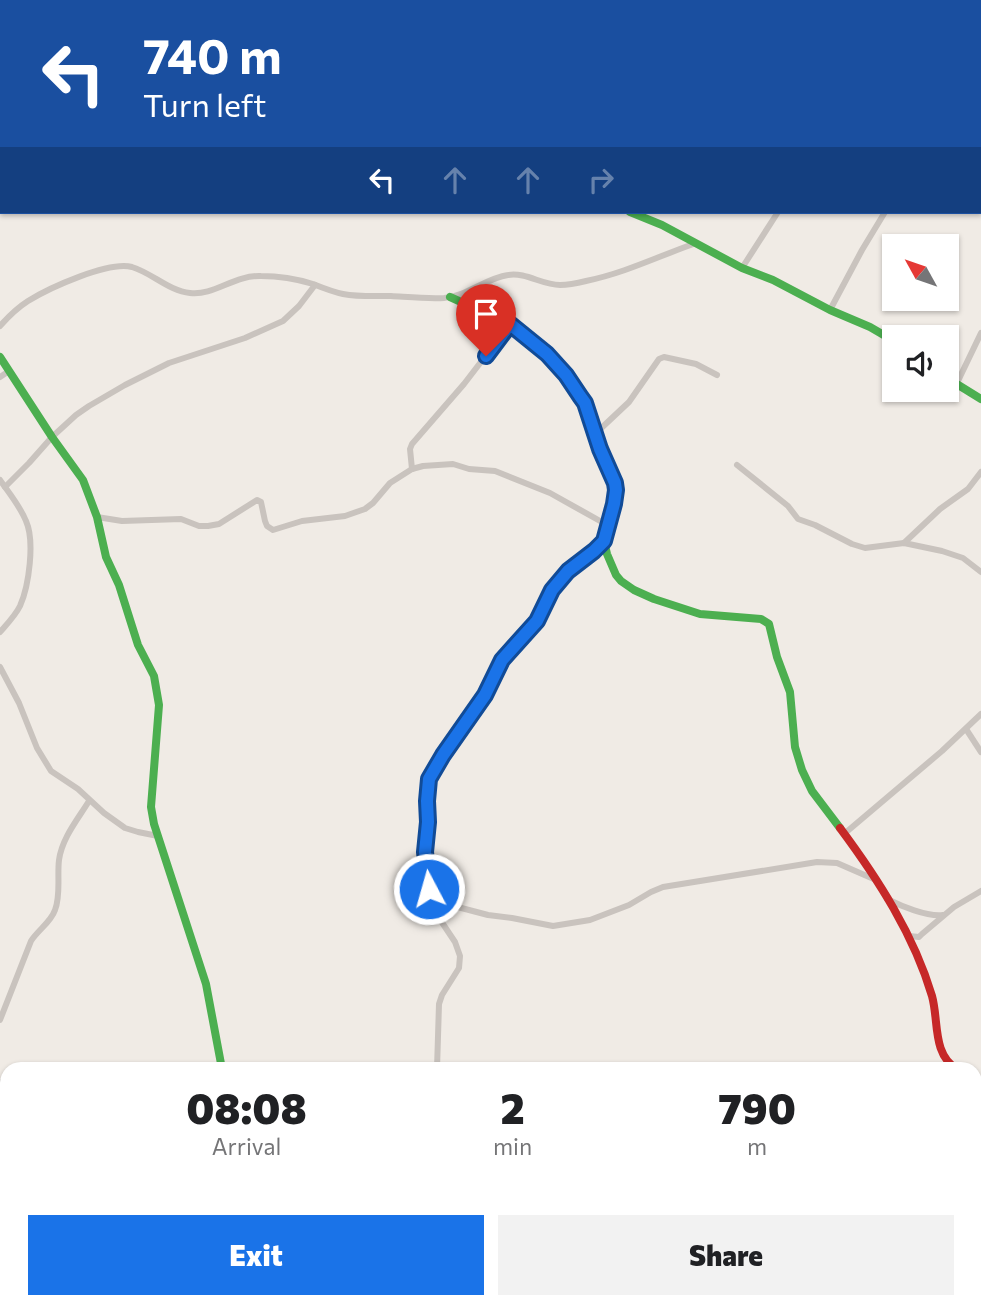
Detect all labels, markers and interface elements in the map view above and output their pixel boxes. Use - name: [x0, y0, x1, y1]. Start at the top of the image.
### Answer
- text: 740 m: [143, 24, 282, 84]
- icon: left: [28, 28, 119, 119]
- text: Turn left: [143, 84, 267, 124]
- icon: left: [363, 161, 401, 199]
- icon: ahead: [436, 161, 474, 199]
- icon: ahead: [509, 161, 547, 199]
- icon: right: [582, 161, 620, 199]
- north arrow: [882, 234, 959, 312]
- map controls: [882, 234, 959, 402]
- pin: [456, 284, 516, 356]
- icon: arrive: [467, 295, 505, 333]
- button: sound: [882, 325, 959, 402]
- position arrow: [392, 852, 466, 926]
- text: 08:08: [186, 1081, 307, 1133]
- text: 2: [500, 1081, 525, 1133]
- text: 790: [718, 1081, 796, 1133]
- text: Arrival: [212, 1132, 281, 1160]
- text: min: [493, 1132, 532, 1160]
- text: m: [747, 1132, 767, 1160]
- button: Exit: [28, 1215, 484, 1295]
- button: Share: [498, 1215, 954, 1295]

